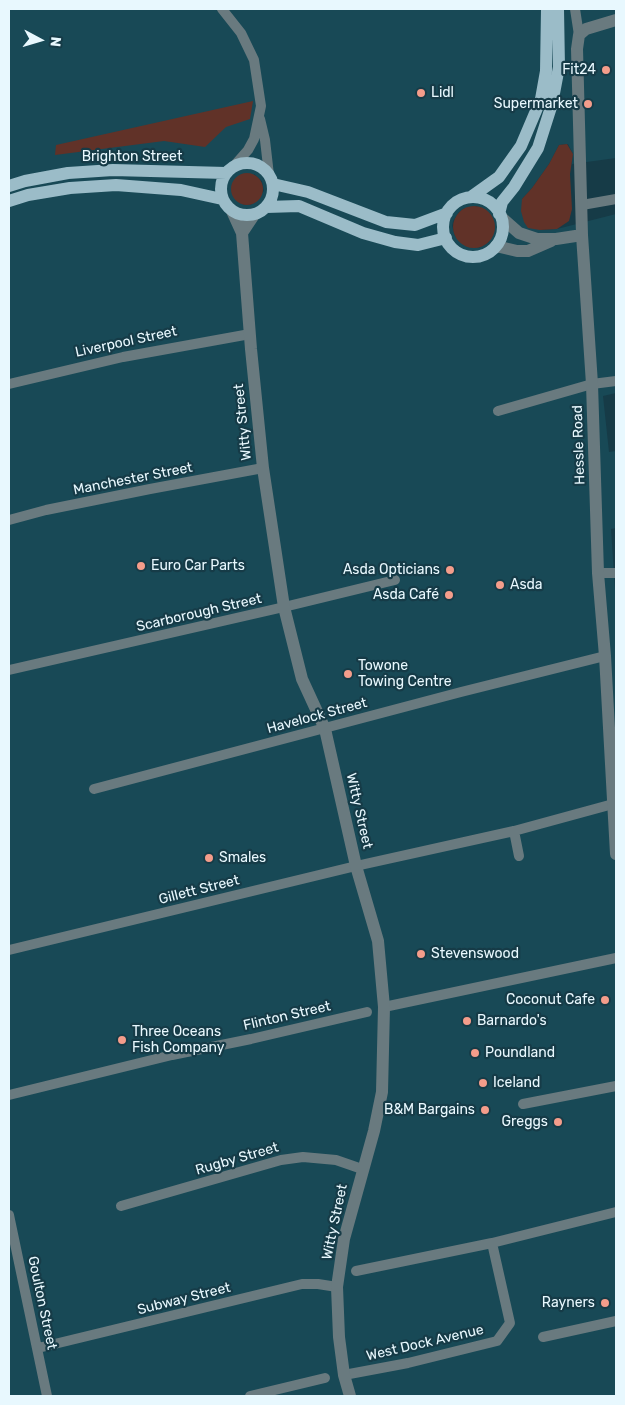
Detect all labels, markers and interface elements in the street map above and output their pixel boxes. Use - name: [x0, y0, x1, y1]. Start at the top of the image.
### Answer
- north arrow: [15, 15, 65, 65]
- text: N: [46, 36, 64, 48]
- place label: Fit24: [562, 62, 596, 78]
- marker: Fit24: [600, 64, 612, 76]
- place label: Lidl: [431, 85, 454, 101]
- marker: Lidl: [415, 87, 427, 99]
- place label: Supermarket: [494, 96, 578, 112]
- marker: Supermarket: [582, 98, 594, 110]
- street label: Brighton Street: [82, 149, 182, 165]
- street label: Liverpool Street: [74, 323, 178, 361]
- street label: Witty Street: [231, 383, 255, 461]
- street label: Hessle Road: [569, 405, 589, 485]
- street label: Manchester Street: [72, 459, 194, 499]
- place label: Euro Car Parts: [151, 558, 245, 574]
- marker: Euro Car Parts: [135, 560, 147, 572]
- place label: Asda Opticians: [343, 562, 440, 578]
- marker: Asda Opticians: [444, 564, 456, 576]
- place label: Asda: [510, 577, 543, 593]
- marker: Asda: [494, 579, 506, 591]
- place label: Asda Café: [373, 587, 439, 603]
- marker: Asda Café: [443, 589, 455, 601]
- street label: Scarborough Street: [135, 590, 263, 636]
- place label: Towone Towing Centre: [358, 658, 452, 690]
- marker: Towone Towing Centre: [342, 668, 354, 680]
- street label: Havelock Street: [265, 695, 369, 737]
- street label: Witty Street: [342, 772, 376, 850]
- place label: Smales: [219, 850, 266, 866]
- marker: Smales: [203, 852, 215, 864]
- street label: Gillett Street: [157, 872, 241, 908]
- place label: Stevenswood: [431, 946, 519, 962]
- marker: Stevenswood: [415, 948, 427, 960]
- place label: Coconut Cafe: [506, 992, 595, 1008]
- marker: Coconut Cafe: [599, 994, 611, 1006]
- street label: Flinton Street: [242, 998, 332, 1034]
- place label: Barnardo's: [477, 1013, 547, 1029]
- marker: Barnardo's: [461, 1015, 473, 1027]
- place label: Three Oceans Fish Company: [132, 1024, 225, 1056]
- marker: Three Oceans Fish Company: [116, 1034, 128, 1046]
- place label: Poundland: [485, 1045, 555, 1061]
- marker: Poundland: [469, 1047, 481, 1059]
- place label: Iceland: [493, 1075, 540, 1091]
- marker: Iceland: [477, 1077, 489, 1089]
- place label: B&M Bargains: [384, 1102, 475, 1118]
- marker: B&M Bargains: [479, 1104, 491, 1116]
- place label: Greggs: [502, 1114, 548, 1130]
- marker: Greggs: [552, 1116, 564, 1128]
- street label: Rugby Street: [194, 1139, 280, 1179]
- street label: Witty Street: [319, 1183, 351, 1261]
- street label: Goulton Street: [24, 1255, 60, 1351]
- street label: Subway Street: [136, 1279, 232, 1319]
- place label: Rayners: [542, 1295, 595, 1311]
- marker: Rayners: [599, 1297, 611, 1309]
- street label: West Dock Avenue: [365, 1321, 485, 1365]

